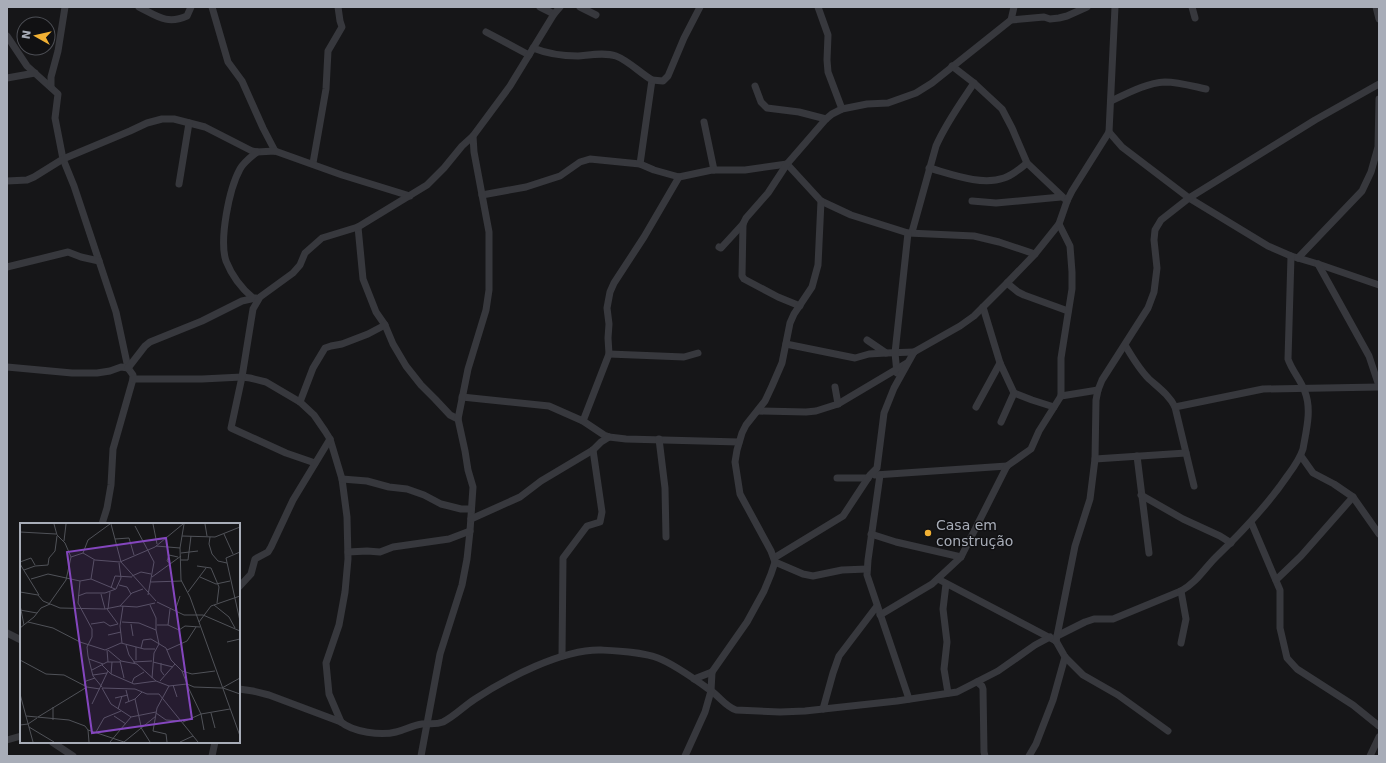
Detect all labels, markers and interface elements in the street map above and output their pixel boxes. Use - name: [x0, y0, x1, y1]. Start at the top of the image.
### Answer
- north arrow: [16, 16, 56, 56]
- text: N: [20, 29, 34, 40]
- place label: Casa em construção: [936, 517, 1013, 549]
- inset map: [20, 523, 240, 743]
- marker: Casa em construção: [923, 528, 933, 538]

